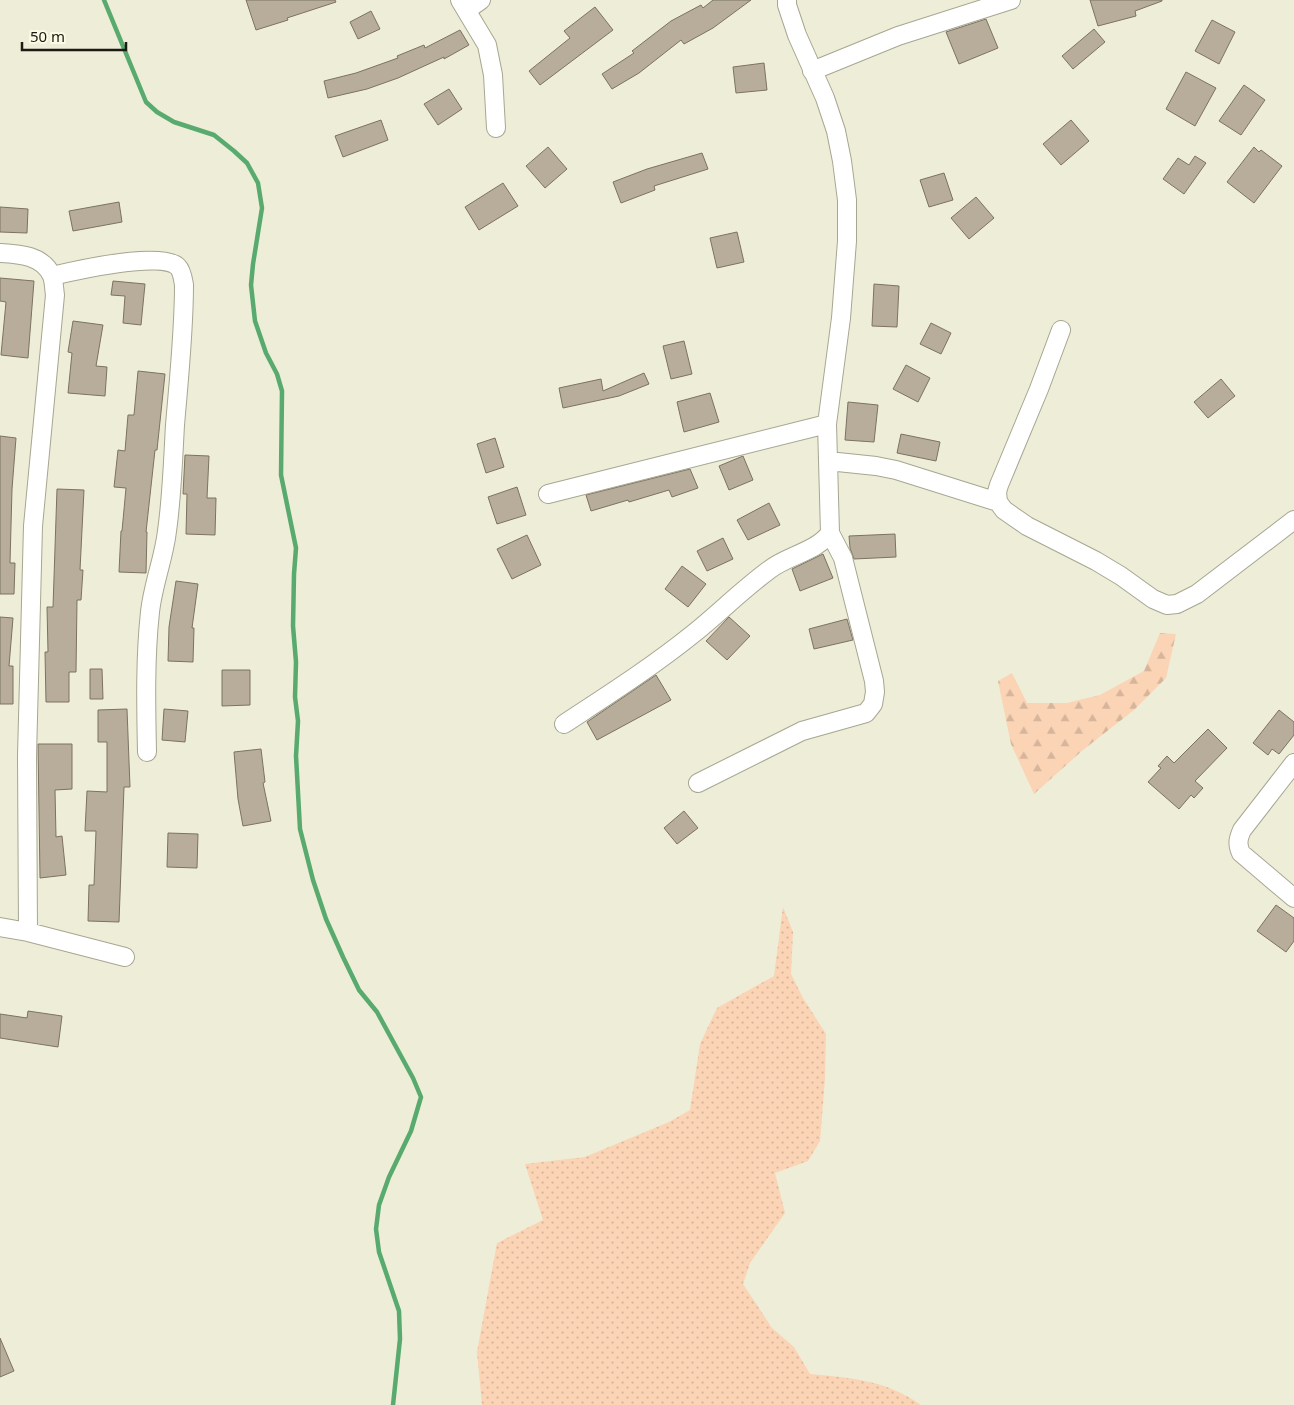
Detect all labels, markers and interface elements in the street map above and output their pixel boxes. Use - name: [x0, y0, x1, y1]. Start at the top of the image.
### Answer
- scale bar: [22, 20, 126, 52]
- text: 50 m: [30, 26, 65, 46]

